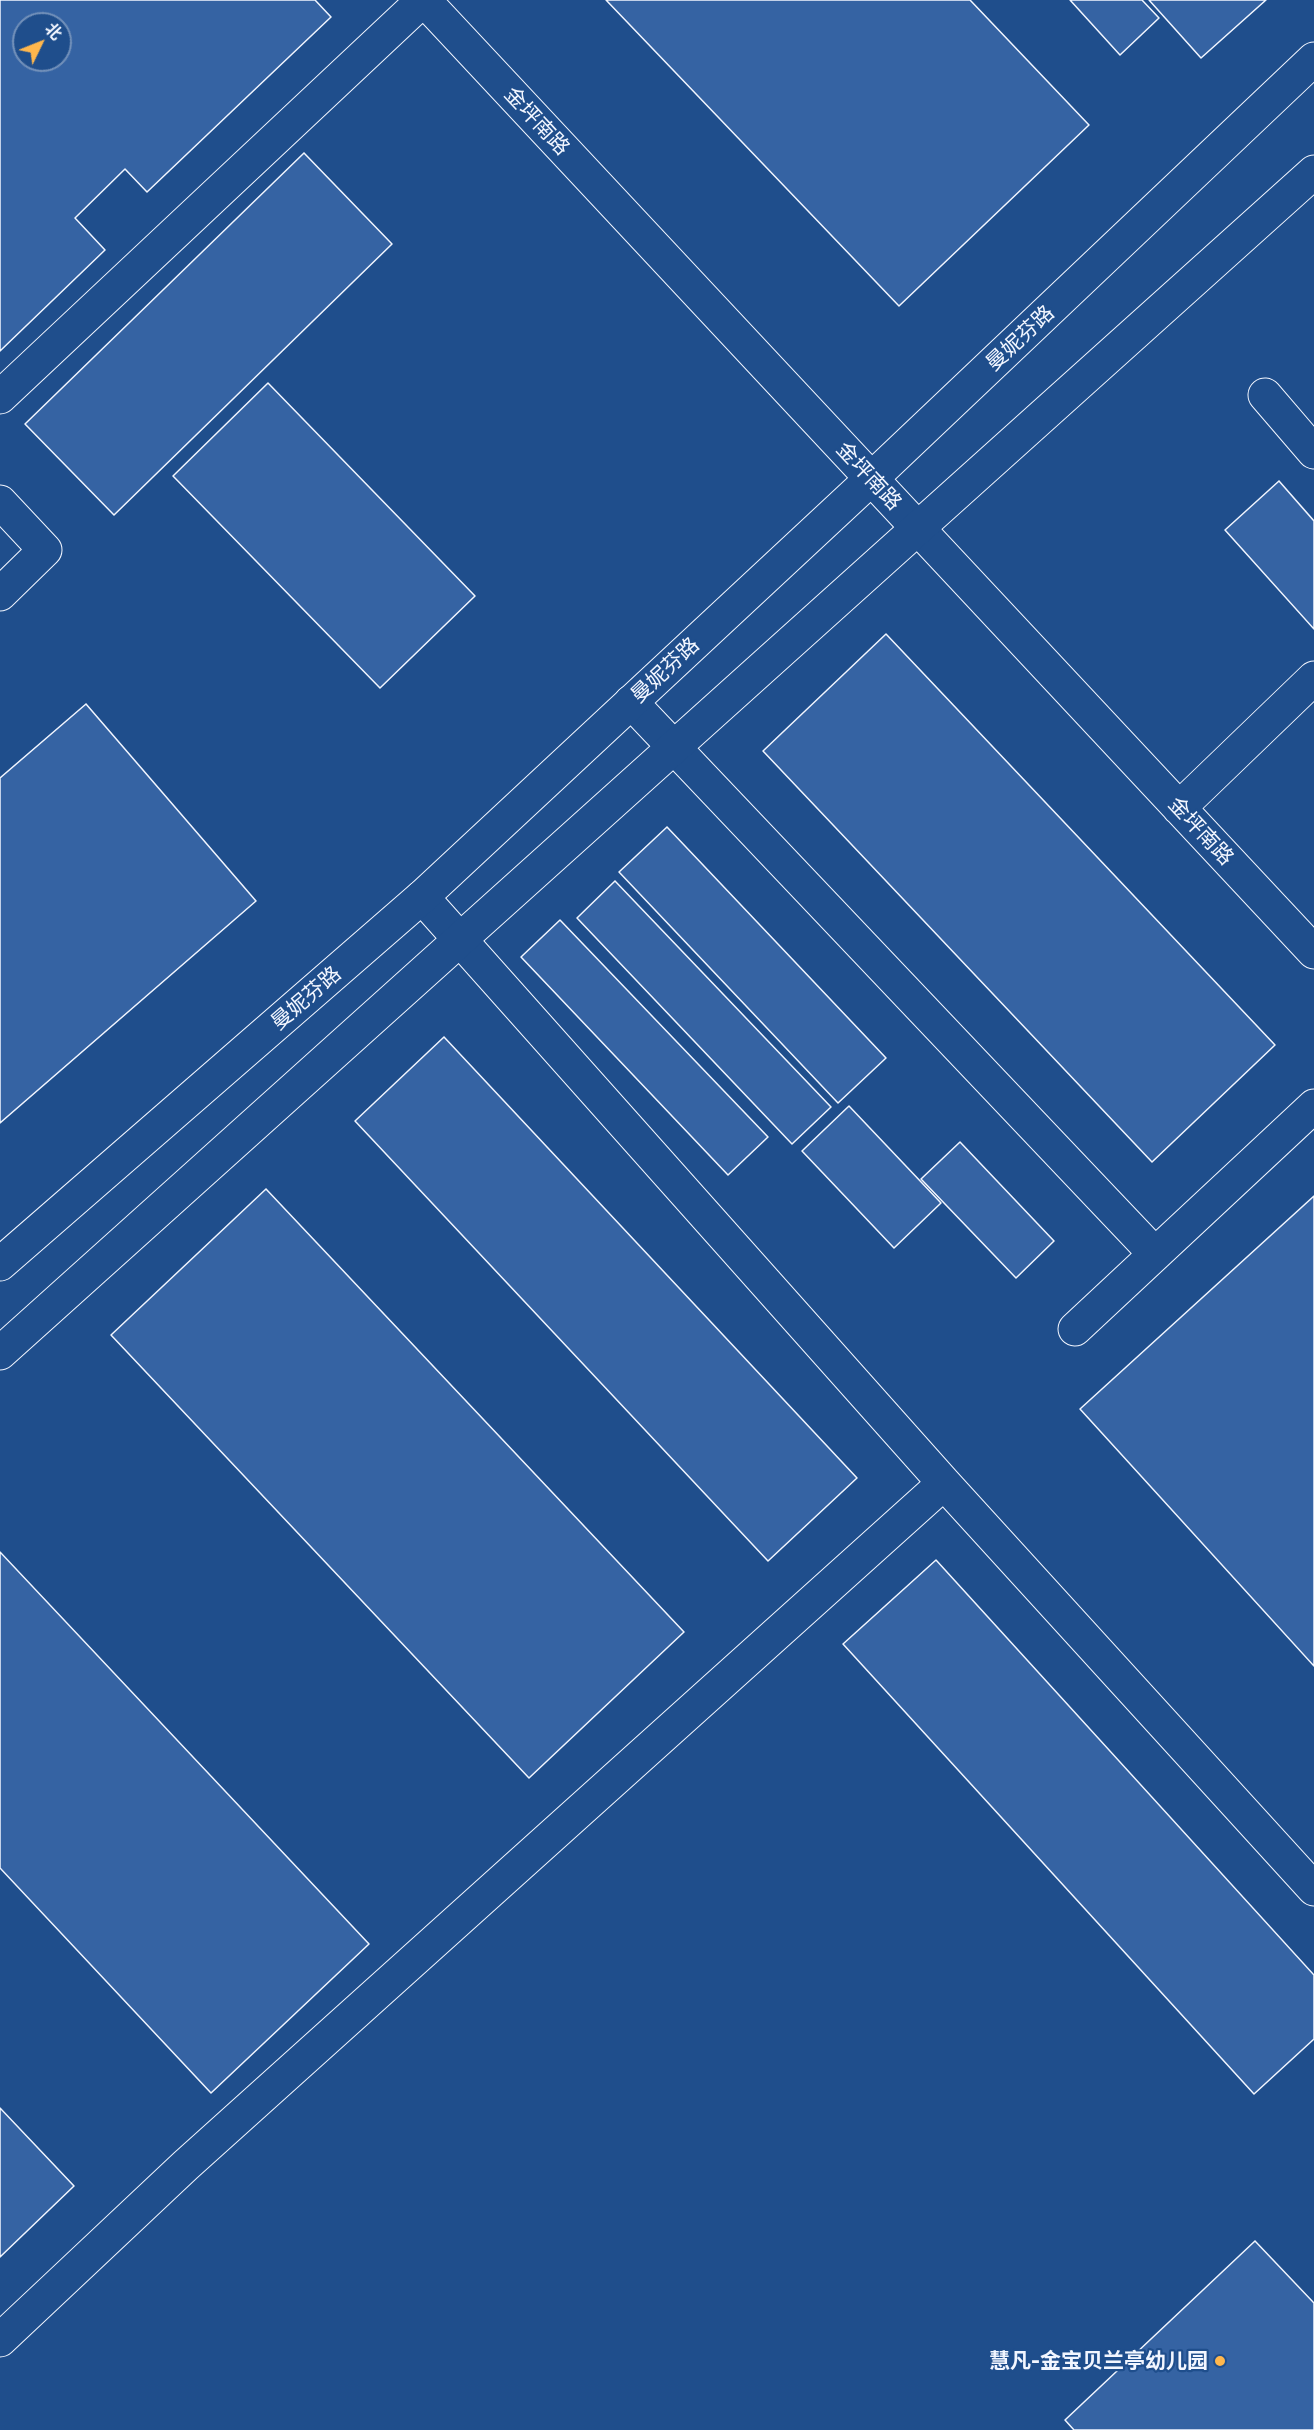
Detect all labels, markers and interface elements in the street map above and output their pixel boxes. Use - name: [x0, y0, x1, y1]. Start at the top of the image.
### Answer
- north arrow: [12, 12, 72, 72]
- text: 北: [42, 18, 66, 43]
- street label: 金坪南路: [499, 82, 575, 160]
- street label: 曼妮芬路: [981, 300, 1059, 376]
- street label: 金坪南路: [831, 437, 907, 515]
- street label: 曼妮芬路: [626, 632, 704, 708]
- street label: 金坪南路: [1163, 792, 1239, 870]
- street label: 曼妮芬路: [266, 961, 346, 1035]
- place label: 慧凡-金宝贝兰亭幼儿园: [989, 2348, 1208, 2374]
- marker: 慧凡-金宝贝兰亭幼儿园: [1213, 2354, 1227, 2368]

